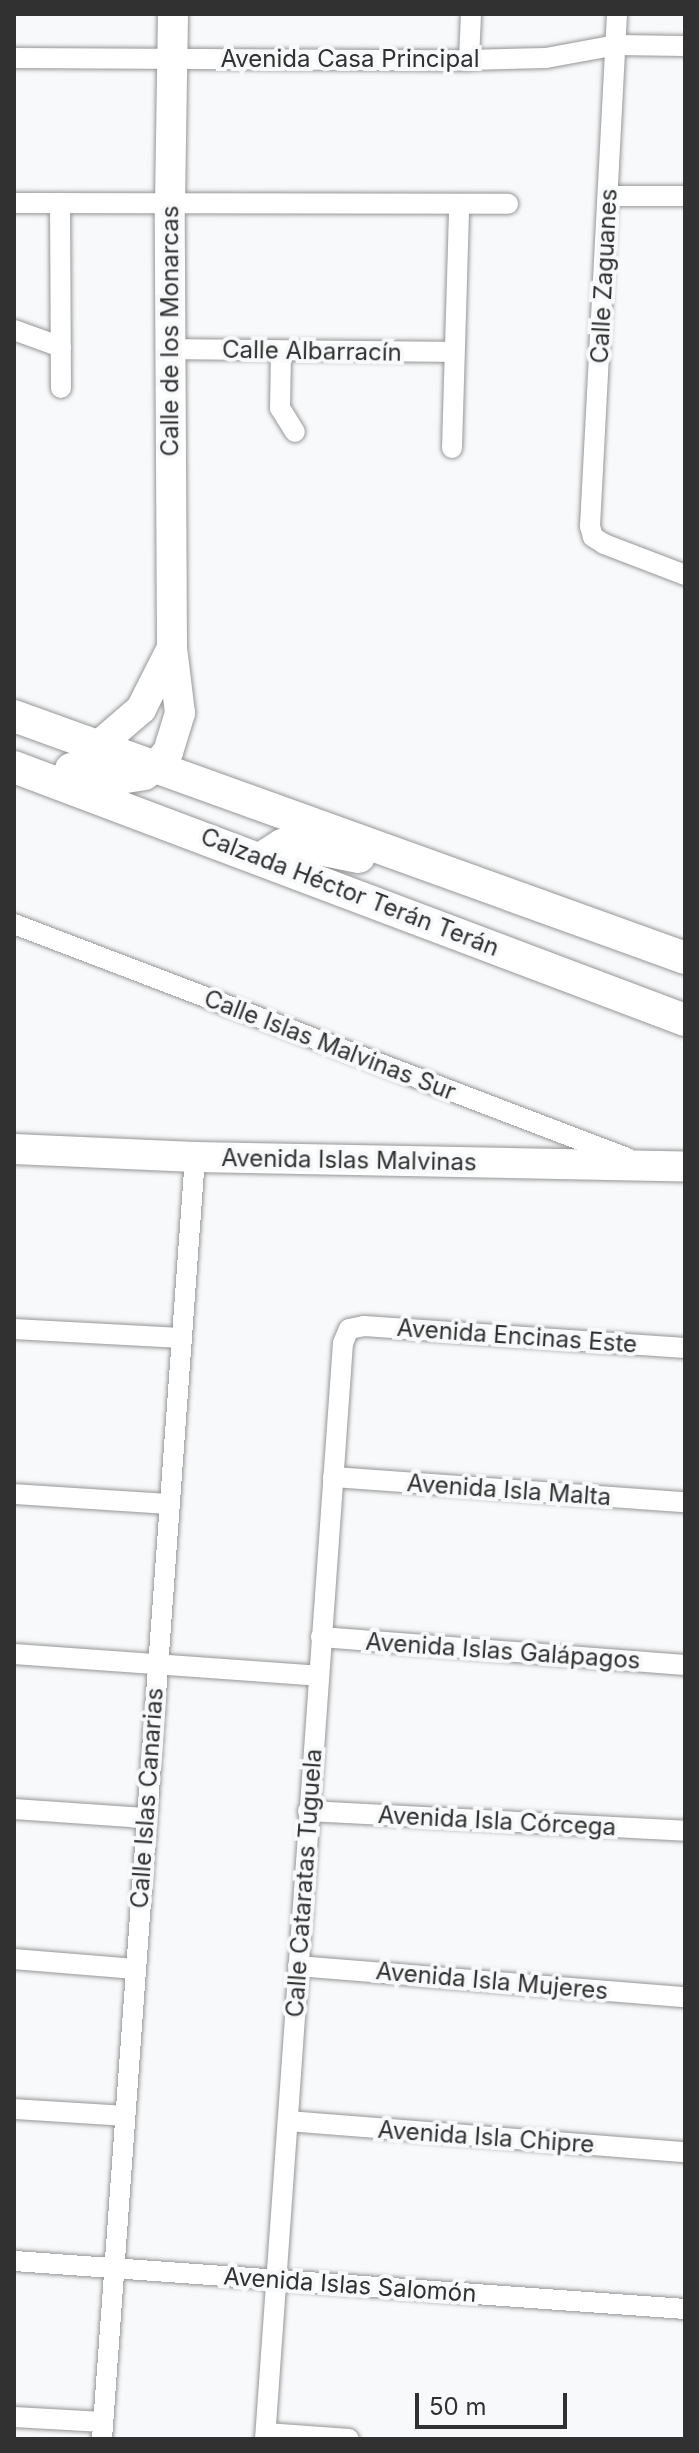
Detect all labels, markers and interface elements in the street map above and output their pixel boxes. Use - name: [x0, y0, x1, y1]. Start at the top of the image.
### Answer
- street label: Avenida Casa Principal: [220, 45, 480, 73]
- street label: Calle Zaguanes: [585, 188, 623, 364]
- street label: Calle de los Monarcas: [156, 206, 184, 456]
- street label: Calle Albarracín: [222, 335, 402, 367]
- street label: Calzada Héctor Terán Terán: [197, 822, 503, 962]
- street label: Calle Islas Malvinas Sur: [200, 984, 460, 1106]
- street label: Avenida Islas Malvinas: [221, 1143, 477, 1177]
- street label: Avenida Encinas Este: [396, 1313, 638, 1359]
- street label: Avenida Isla Malta: [406, 1468, 612, 1512]
- street label: Avenida Islas Galápagos: [365, 1627, 641, 1675]
- street label: Calle Islas Canarias: [125, 1687, 169, 1909]
- street label: Calle Cataratas Tuguela: [280, 1748, 328, 2018]
- street label: Avenida Isla Córcega: [377, 1800, 617, 1842]
- street label: Avenida Isla Mujeres: [375, 1957, 609, 2005]
- street label: Avenida Isla Chipre: [377, 2115, 595, 2159]
- street label: Avenida Islas Salomón: [223, 2262, 477, 2308]
- scale bar: [419, 2377, 571, 2427]
- text: 50 m: [429, 2392, 487, 2421]

